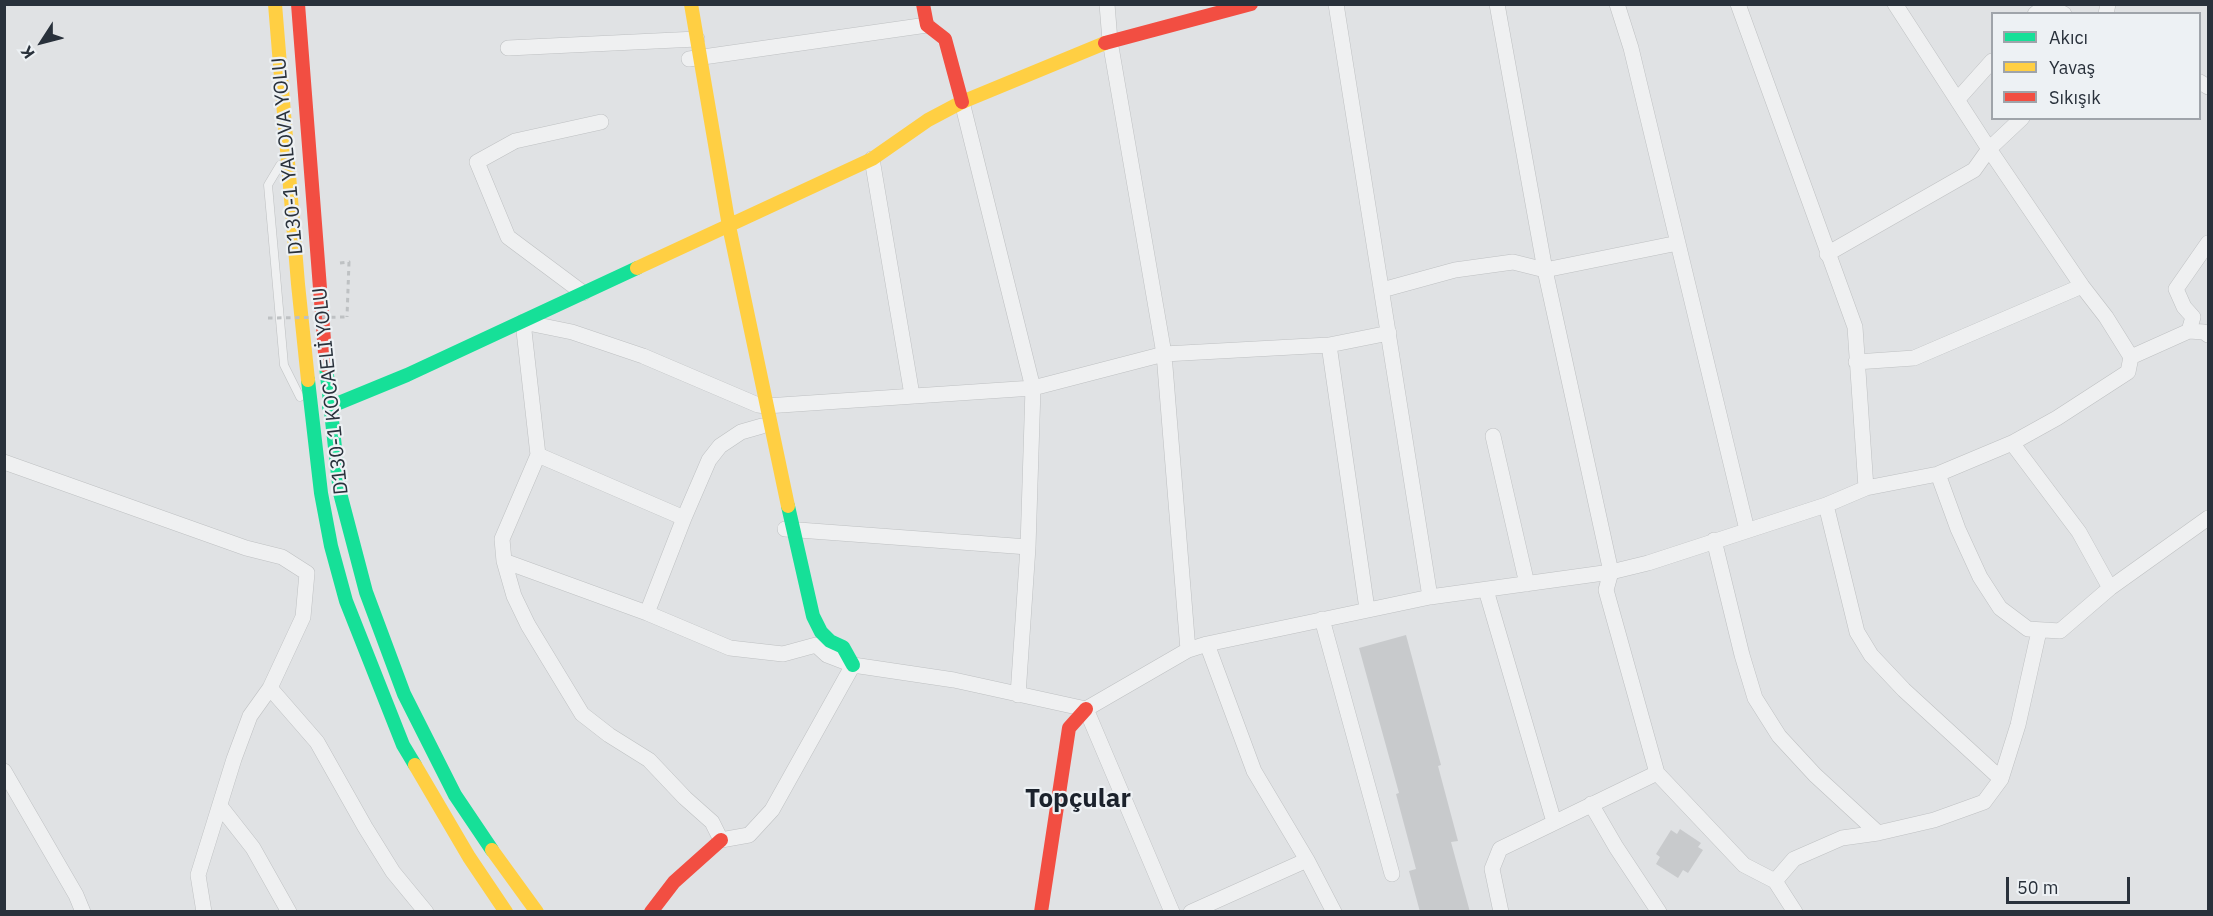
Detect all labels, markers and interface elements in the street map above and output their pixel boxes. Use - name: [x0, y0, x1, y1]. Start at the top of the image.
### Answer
- north arrow: [12, 12, 72, 72]
- legend: [1991, 12, 2201, 120]
- text: Akıcı: [2049, 26, 2088, 49]
- text: K: [16, 42, 39, 63]
- street label: D130-1 YALOVA YOLU: [267, 56, 309, 256]
- text: Yavaş: [2049, 56, 2095, 79]
- text: Sıkışık: [2049, 86, 2101, 109]
- street label: D130-1 KOCAELİ YOLU: [308, 286, 354, 496]
- district label: Topçular: [1025, 783, 1131, 815]
- scale bar: [2009, 865, 2134, 903]
- text: 50 m: [2017, 876, 2059, 899]

